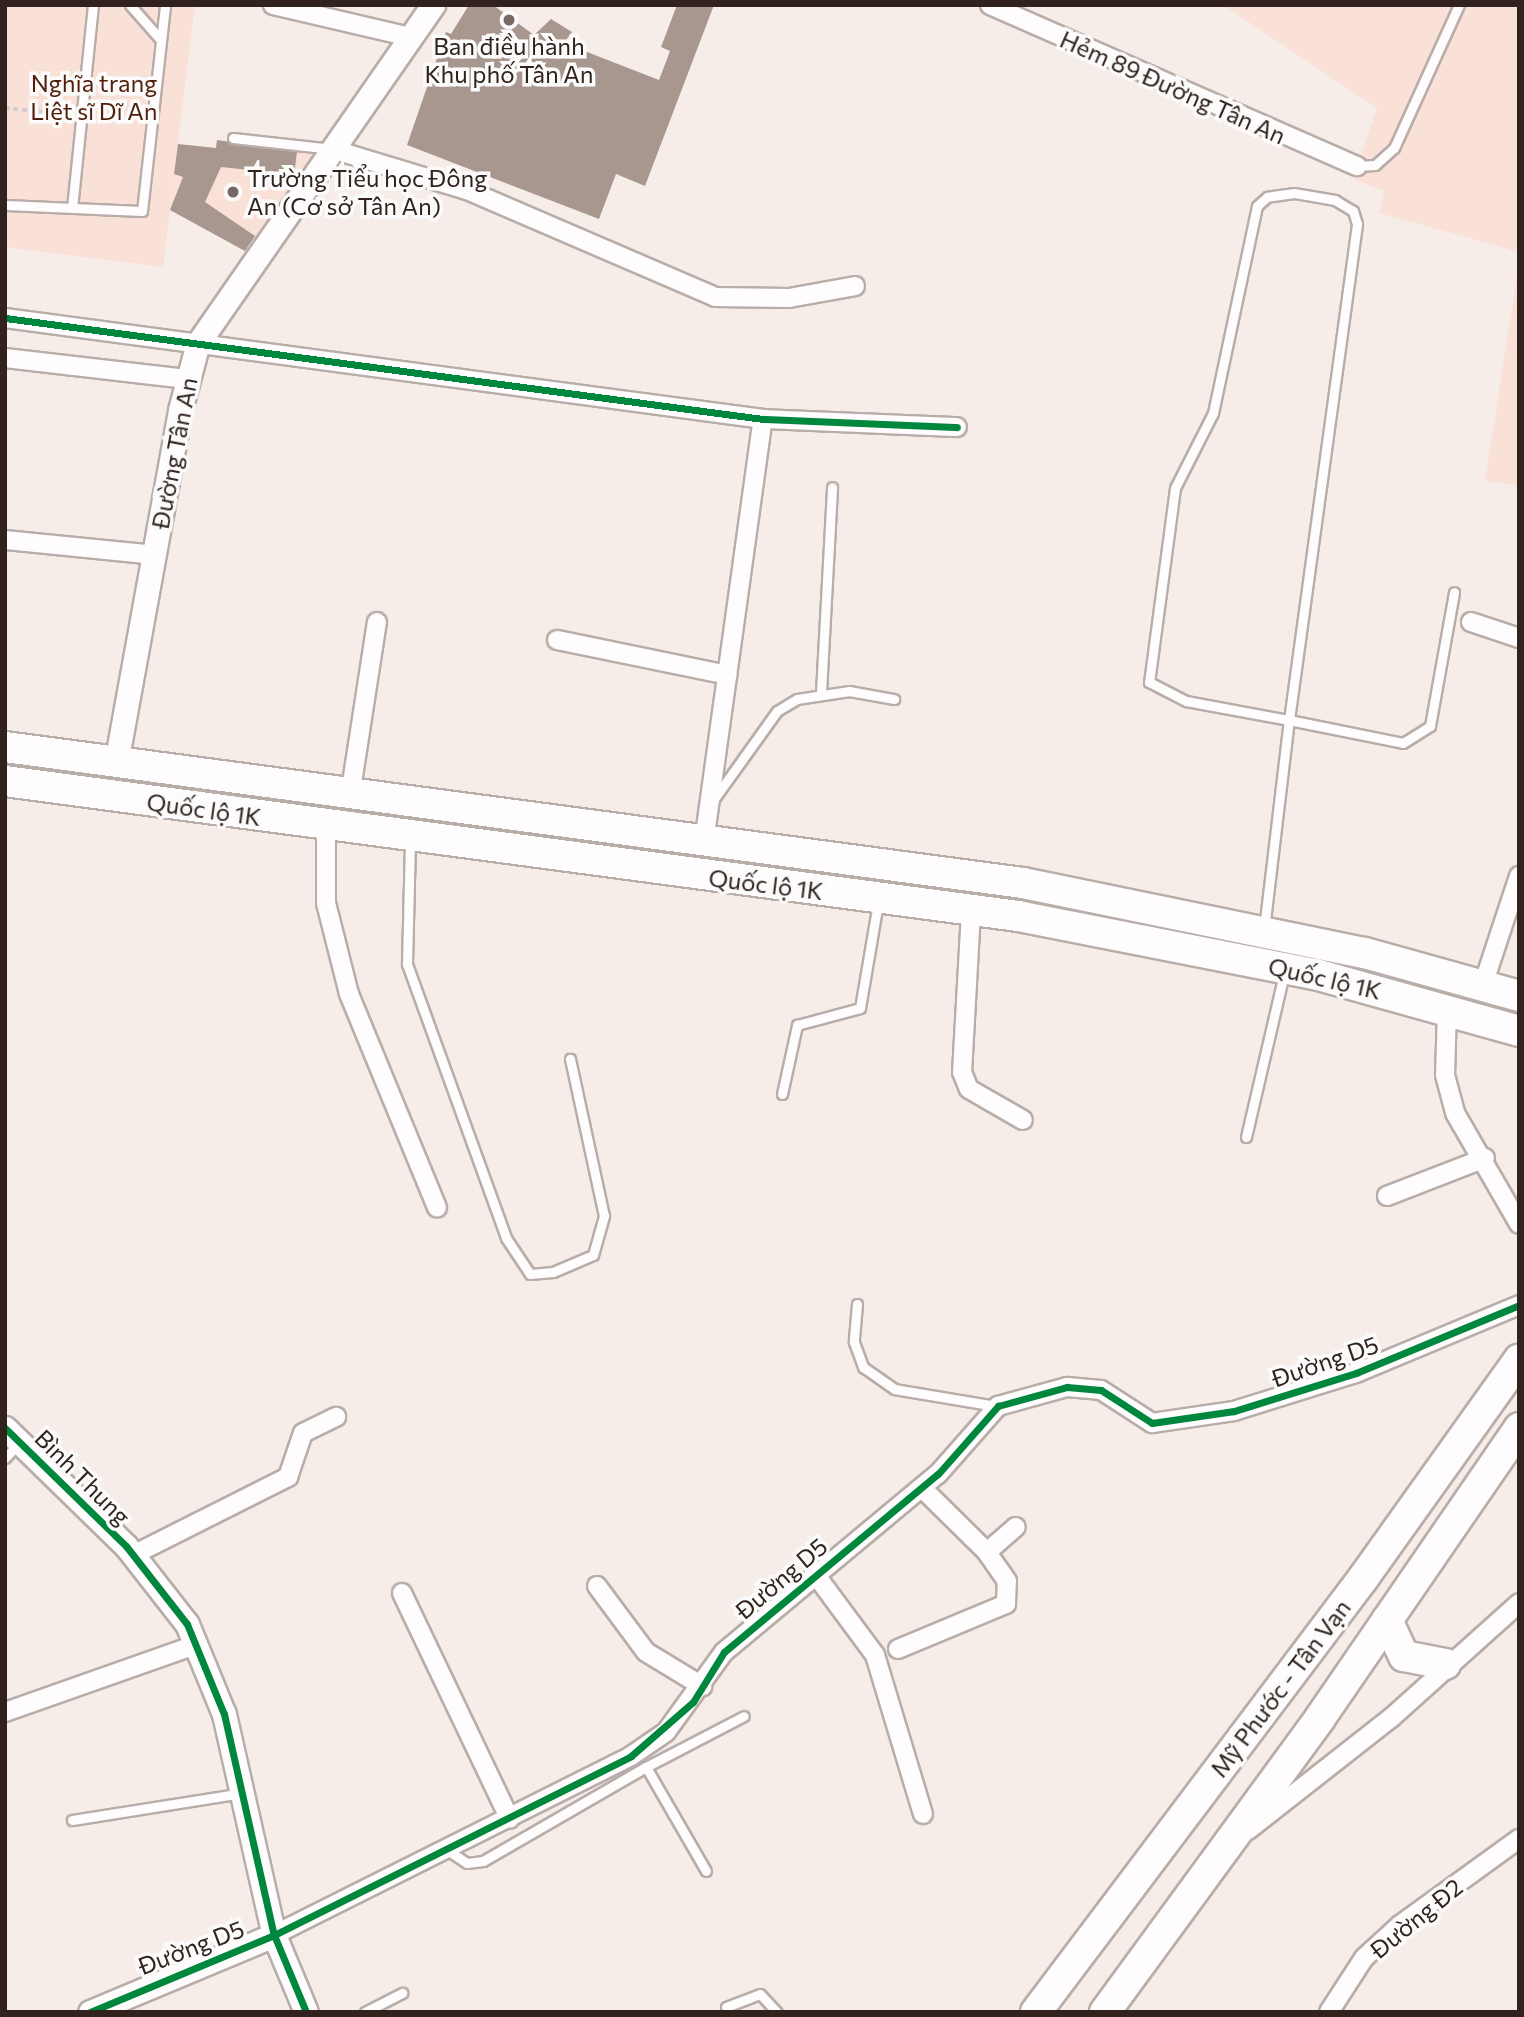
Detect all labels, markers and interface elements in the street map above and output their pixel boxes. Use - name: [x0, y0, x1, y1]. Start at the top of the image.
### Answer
- marker: Ban điều hành Khu phố Tân An: [501, 12, 517, 28]
- street label: Hẻm 89 Đường Tân An: [1056, 24, 1290, 150]
- place label: Ban điều hành Khu phố Tân An: [424, 32, 594, 88]
- park label: Nghĩa trang Liệt sĩ Dĩ An: [30, 69, 158, 125]
- place label: Trường Tiểu học Đông An (Cơ sở Tân An): [247, 164, 487, 220]
- marker: Trường Tiểu học Đông An (Cơ sở Tân An): [225, 184, 241, 200]
- street label: Đường Tân An: [145, 375, 203, 531]
- street label: Quốc lộ 1K: [145, 787, 263, 831]
- street label: Quốc lộ 1K: [707, 863, 825, 905]
- street label: Quốc lộ 1K: [1266, 951, 1384, 1005]
- street label: Đường D5: [1268, 1329, 1382, 1393]
- street label: Bình Thung: [29, 1423, 137, 1531]
- street label: Đường D5: [729, 1531, 833, 1625]
- street label: Mỹ Phước - Tân Vạn: [1204, 1594, 1356, 1782]
- street label: Đường Đ2: [1364, 1872, 1468, 1964]
- street label: Đường D5: [134, 1914, 248, 1980]

